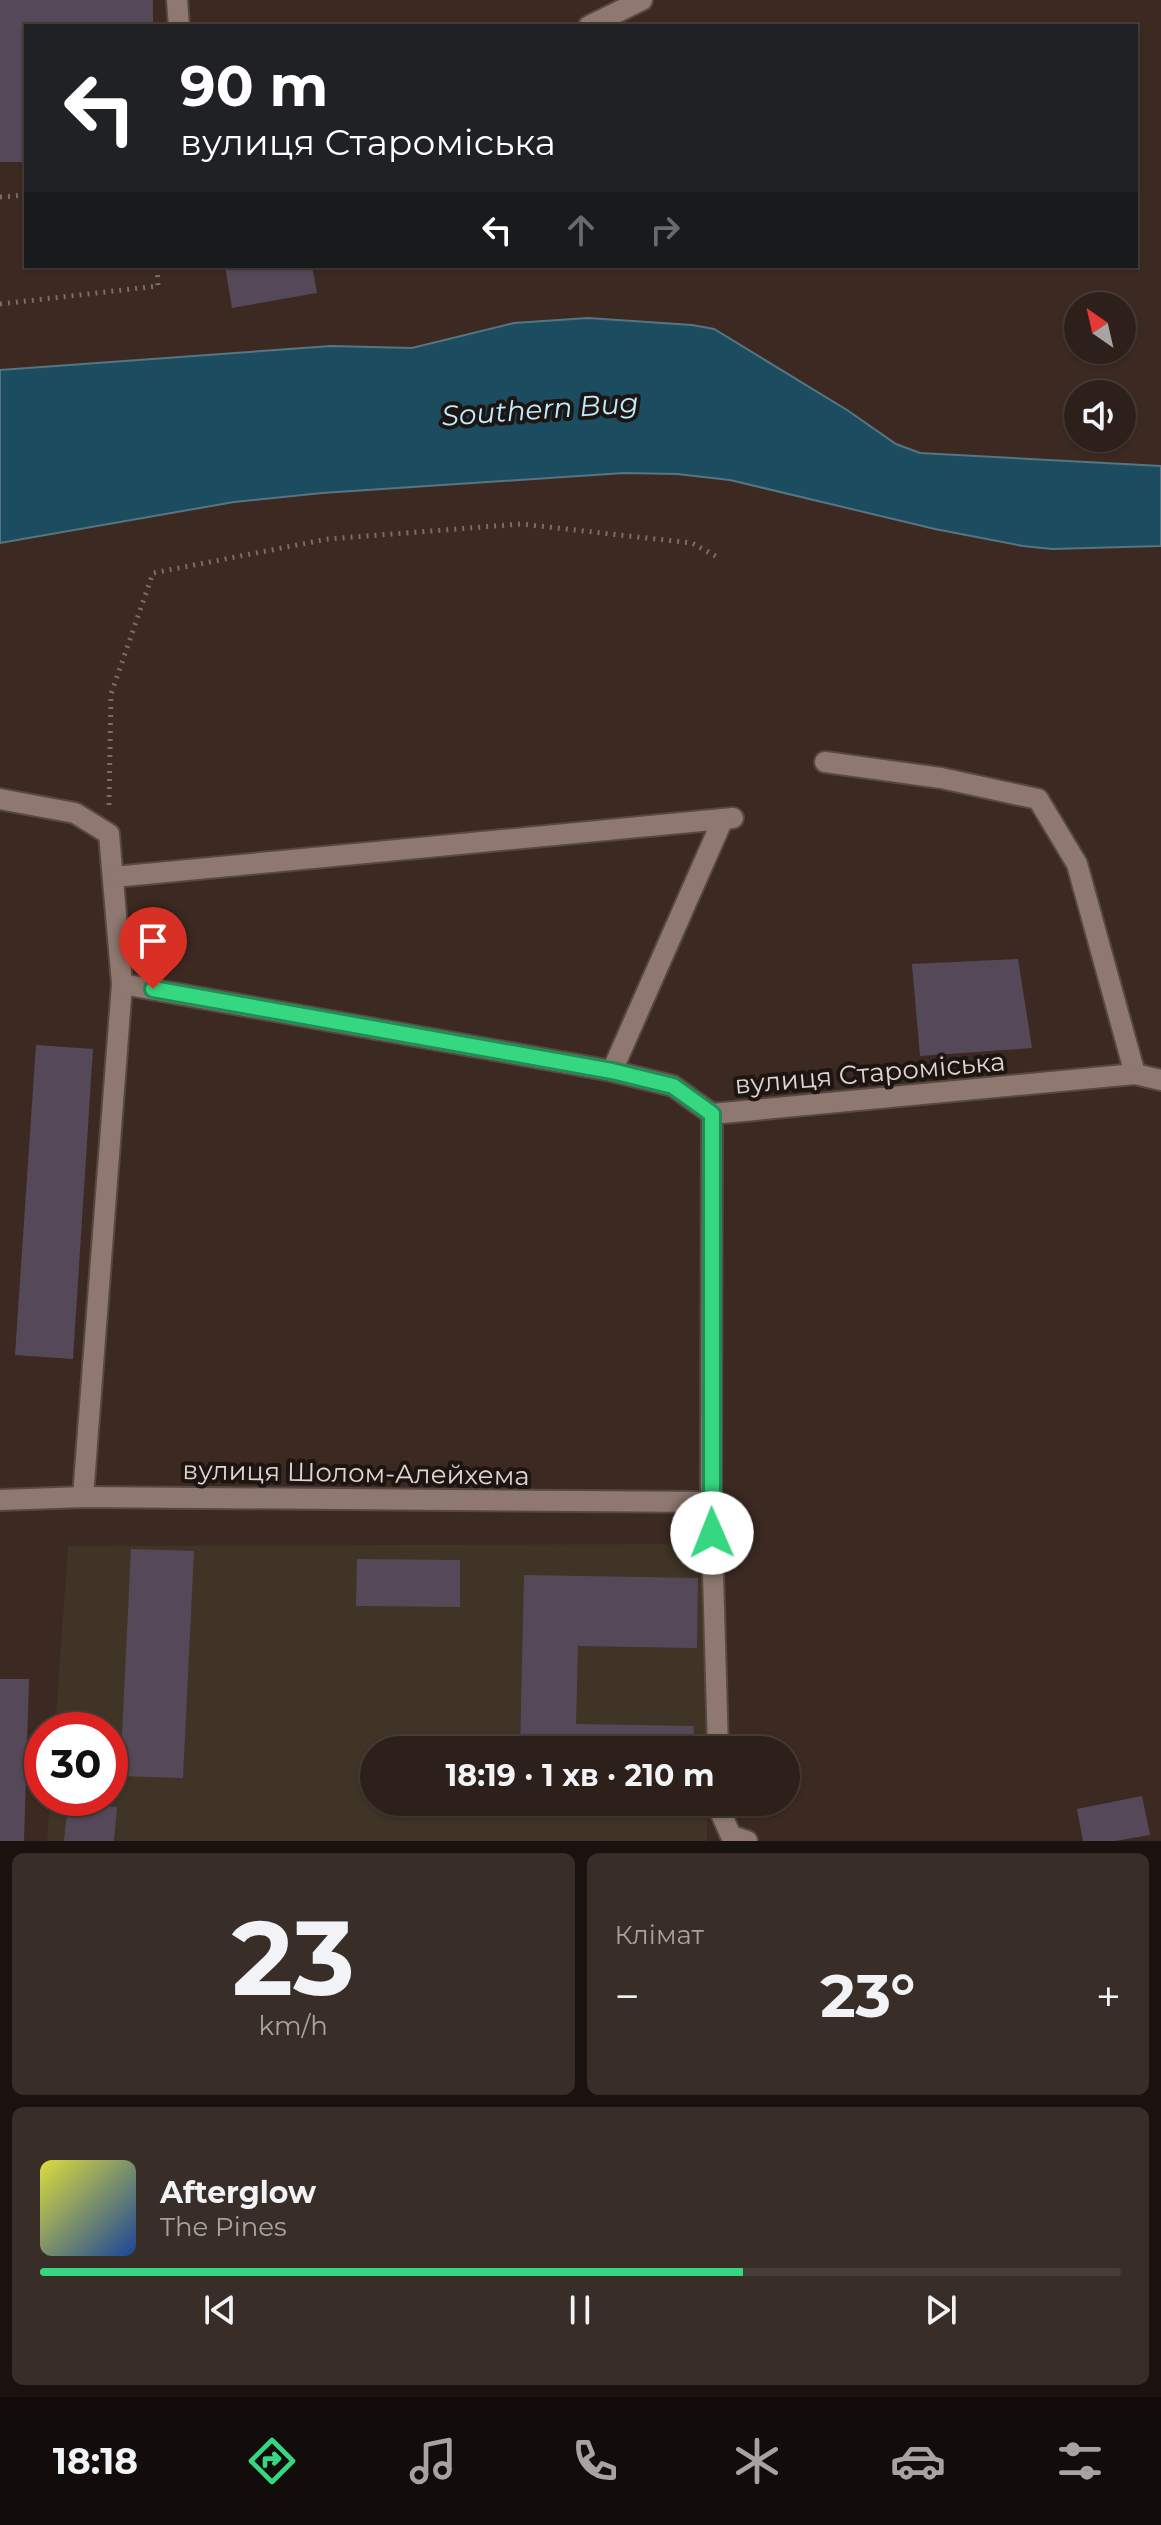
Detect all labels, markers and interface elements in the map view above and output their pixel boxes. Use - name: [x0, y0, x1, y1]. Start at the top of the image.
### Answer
- text: 90 m: [180, 52, 328, 120]
- icon: left: [48, 56, 152, 160]
- text: вулиця Староміська: [180, 120, 556, 164]
- icon: left: [475, 208, 519, 252]
- icon: ahead: [559, 208, 603, 252]
- icon: right: [643, 208, 687, 252]
- north arrow: [1064, 292, 1136, 364]
- map controls: [1064, 292, 1136, 452]
- button: sound: [1064, 380, 1136, 452]
- water label: Southern Bug: [440, 385, 640, 433]
- pin: [119, 907, 187, 989]
- icon: arrive: [131, 919, 175, 963]
- street label: вулиця Староміська: [733, 1045, 1007, 1101]
- street label: вулиця Шолом-Алейхема: [182, 1454, 530, 1492]
- position arrow: [670, 1491, 754, 1575]
- speed limit sign: 30: [24, 1712, 128, 1816]
- text: 18:19 · 1 хв · 210 m: [446, 1757, 714, 1794]
- text: 23: [232, 1894, 355, 2021]
- text: Клімат: [615, 1919, 704, 1951]
- text: 23°: [820, 1959, 915, 2032]
- text: −: [615, 1969, 640, 2023]
- text: +: [1096, 1969, 1121, 2023]
- text: km/h: [259, 2010, 328, 2042]
- text: Afterglow: [160, 2174, 316, 2211]
- text: The Pines: [160, 2211, 287, 2243]
- icon: previous: [198, 2288, 242, 2332]
- icon: pause: [558, 2288, 602, 2332]
- icon: next: [919, 2288, 963, 2332]
- icon: directions: [244, 2433, 300, 2489]
- icon: music: [405, 2433, 461, 2489]
- icon: phone: [567, 2433, 623, 2489]
- icon: climate: [729, 2433, 785, 2489]
- icon: car: [890, 2433, 946, 2489]
- icon: filters: [1052, 2433, 1108, 2489]
- text: 18:18: [53, 2439, 138, 2483]

